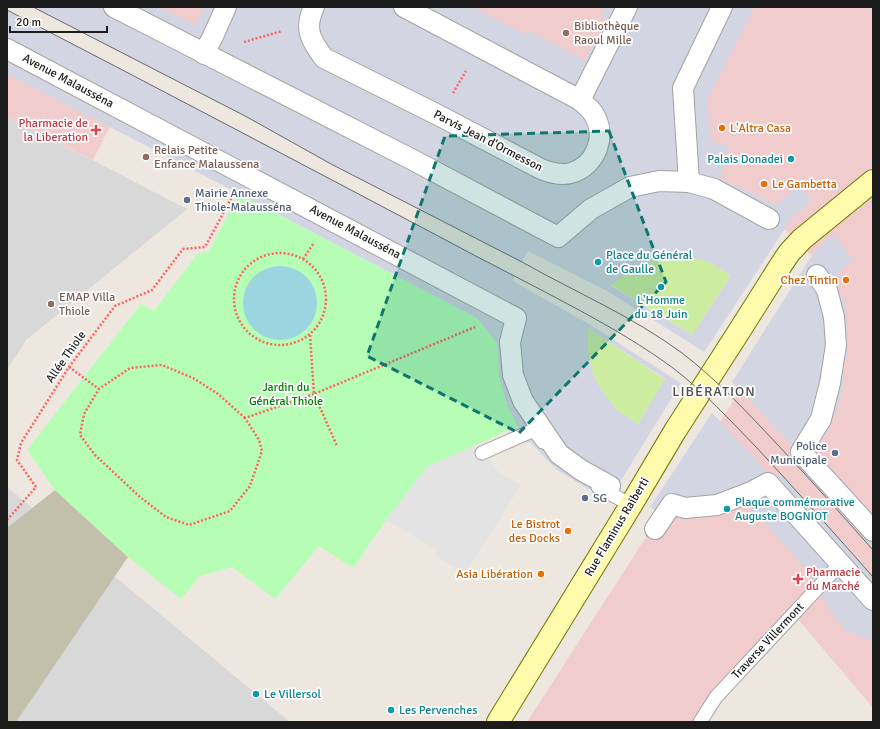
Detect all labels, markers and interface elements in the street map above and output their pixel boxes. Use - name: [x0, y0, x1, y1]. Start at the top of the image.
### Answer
- scale bar: [10, 8, 107, 34]
- text: 20 m: [16, 15, 41, 30]
- place label: Bibliothèque Raoul Mille: [574, 19, 639, 48]
- marker: Bibliothèque Raoul Mille: [561, 28, 571, 38]
- street label: Avenue Malausséna: [20, 51, 116, 111]
- street label: Parvis Jean d'Ormesson: [431, 107, 545, 175]
- place label: Pharmacie de la Liberation: [19, 116, 88, 145]
- place label: L'Altra Casa: [730, 121, 791, 136]
- marker: L'Altra Casa: [717, 123, 727, 133]
- marker: Pharmacie de la Liberation: [91, 125, 101, 135]
- place label: Relais Petite Enfance Malaussena: [154, 143, 259, 172]
- marker: Relais Petite Enfance Malaussena: [141, 152, 151, 162]
- place label: Palais Donadei: [707, 152, 783, 167]
- marker: Palais Donadei: [786, 154, 796, 164]
- place label: Le Gambetta: [772, 177, 837, 192]
- marker: Le Gambetta: [759, 179, 769, 189]
- place label: Mairie Annexe Thiole-Malausséna: [195, 186, 292, 215]
- marker: Mairie Annexe Thiole-Malausséna: [182, 195, 192, 205]
- street label: Avenue Malausséna: [307, 202, 403, 262]
- place label: Place du Général de Gaulle: [606, 248, 693, 277]
- marker: Place du Général de Gaulle: [593, 257, 603, 267]
- place label: Chez Tintin: [780, 273, 838, 288]
- marker: Chez Tintin: [841, 275, 851, 285]
- marker: L'Homme du 18 Juin: [656, 282, 666, 292]
- place label: EMAP Villa Thiole: [59, 290, 115, 319]
- place label: L'Homme du 18 Juin: [635, 293, 687, 322]
- marker: EMAP Villa Thiole: [46, 299, 56, 309]
- street label: Allée Thiole: [43, 328, 89, 386]
- park label: Jardin du Général Thiole: [249, 380, 323, 409]
- district label: LIBÉRATION: [672, 383, 756, 400]
- place label: Police Municipale: [770, 439, 827, 468]
- marker: Police Municipale: [830, 448, 840, 458]
- street label: Rue Flaminus Raiberti: [582, 475, 652, 579]
- place label: SG: [593, 491, 607, 506]
- marker: SG: [580, 493, 590, 503]
- place label: Plaque commémorative Auguste BOGNIOT: [735, 495, 855, 524]
- marker: Plaque commémorative Auguste BOGNIOT: [722, 504, 732, 514]
- place label: Le Bistrot des Docks: [509, 517, 560, 546]
- marker: Le Bistrot des Docks: [563, 526, 573, 536]
- place label: Pharmacie du Marché: [806, 565, 860, 594]
- place label: Asia Libération: [456, 567, 533, 582]
- marker: Asia Libération: [536, 569, 546, 579]
- marker: Pharmacie du Marché: [793, 574, 803, 584]
- street label: Traverse Villermont: [729, 600, 807, 682]
- place label: Le Villersol: [264, 687, 321, 702]
- marker: Le Villersol: [251, 689, 261, 699]
- place label: Les Pervenches: [399, 703, 477, 718]
- marker: Les Pervenches: [386, 705, 396, 715]

